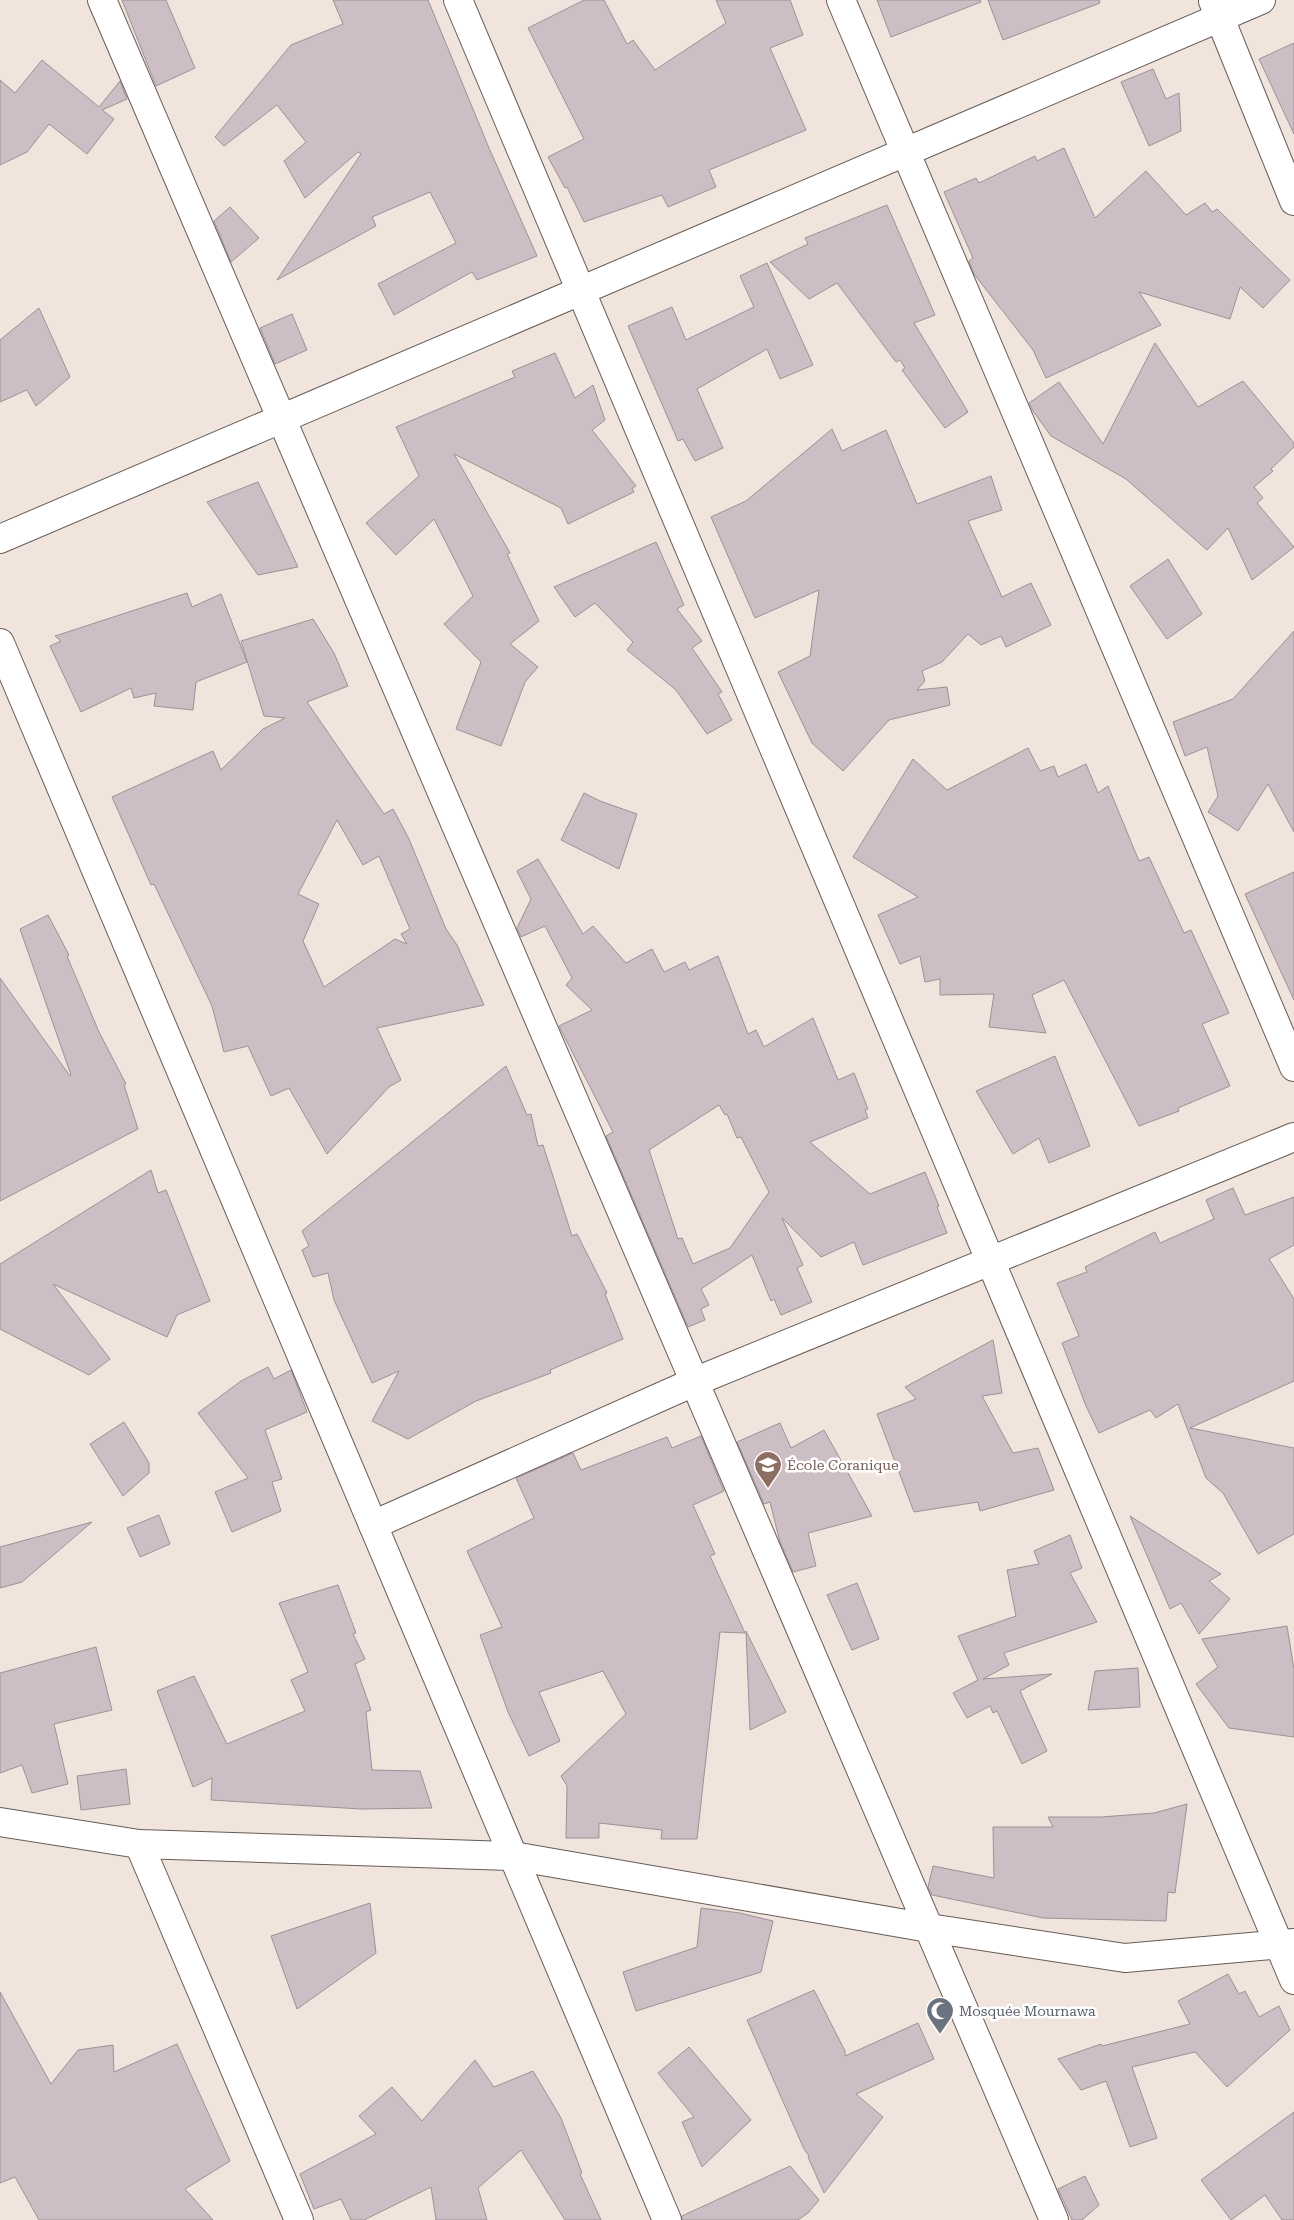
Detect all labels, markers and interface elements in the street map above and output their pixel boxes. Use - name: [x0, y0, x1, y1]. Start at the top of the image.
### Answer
- school or university icon: École Coranique: [753, 1450, 783, 1489]
- place label: École Coranique: [787, 1457, 899, 1473]
- mosque icon: Mosquée Mournawa: [925, 1996, 955, 2035]
- place label: Mosquée Mournawa: [959, 2003, 1096, 2019]

